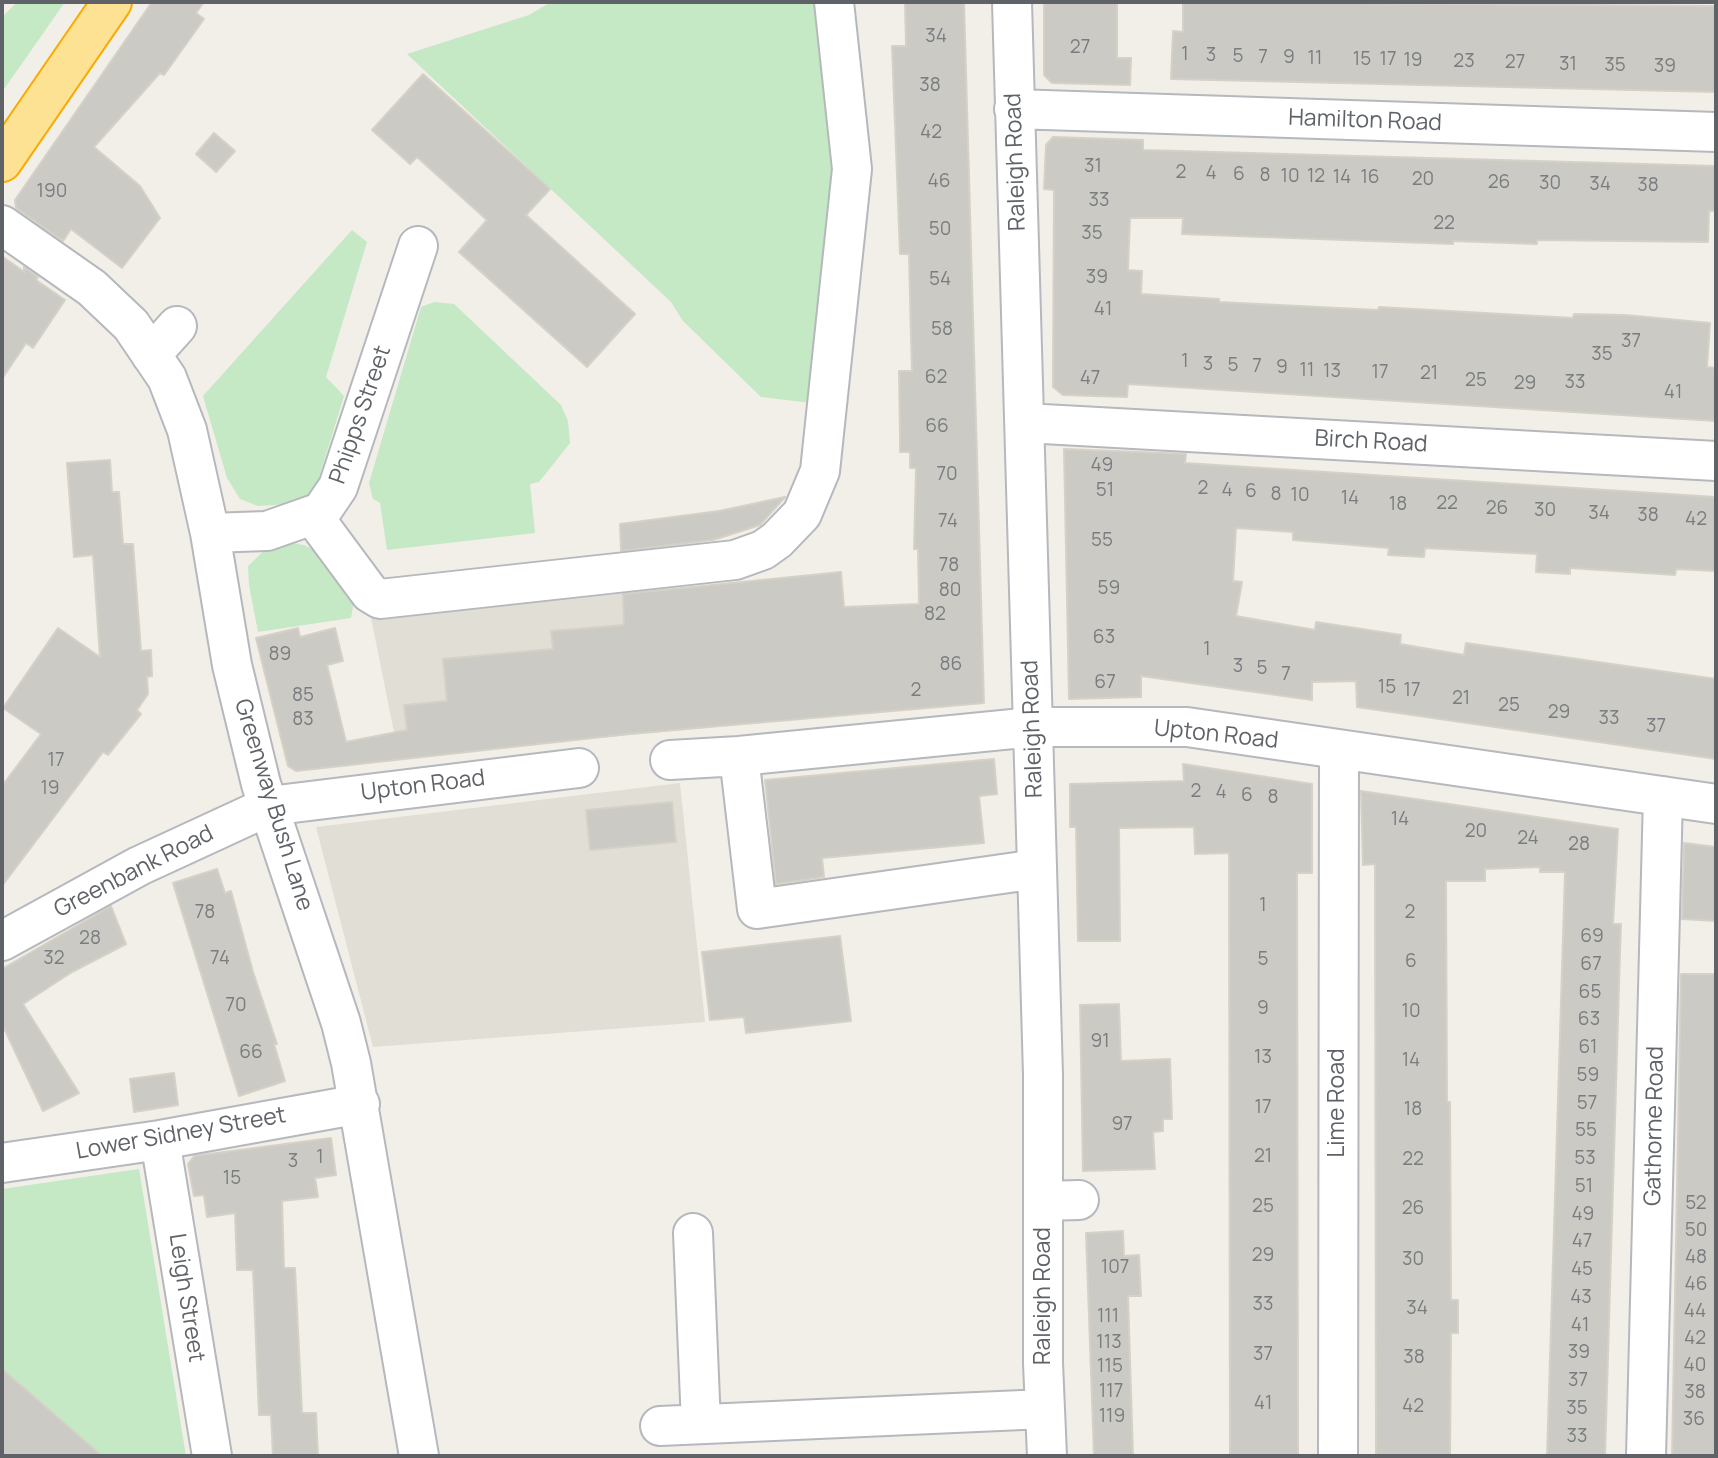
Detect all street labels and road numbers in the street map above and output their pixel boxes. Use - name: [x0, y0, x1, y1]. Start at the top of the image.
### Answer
- street label: Raleigh Road: [1000, 93, 1032, 231]
- street label: Hamilton Road: [1288, 105, 1442, 137]
- street label: Phipps Street: [324, 342, 398, 488]
- street label: Birch Road: [1314, 425, 1428, 459]
- street label: Raleigh Road: [1017, 660, 1049, 798]
- street label: Greenway Bush Lane: [228, 696, 318, 914]
- street label: Upton Road: [1152, 715, 1280, 755]
- street label: Upton Road: [359, 765, 487, 807]
- street label: Greenbank Road: [50, 820, 218, 924]
- street label: Gathorne Road: [1640, 1046, 1670, 1206]
- street label: Lime Road: [1324, 1048, 1352, 1158]
- street label: Lower Sidney Street: [74, 1102, 288, 1166]
- street label: Raleigh Road: [1030, 1227, 1058, 1365]
- street label: Leigh Street: [162, 1232, 210, 1364]

